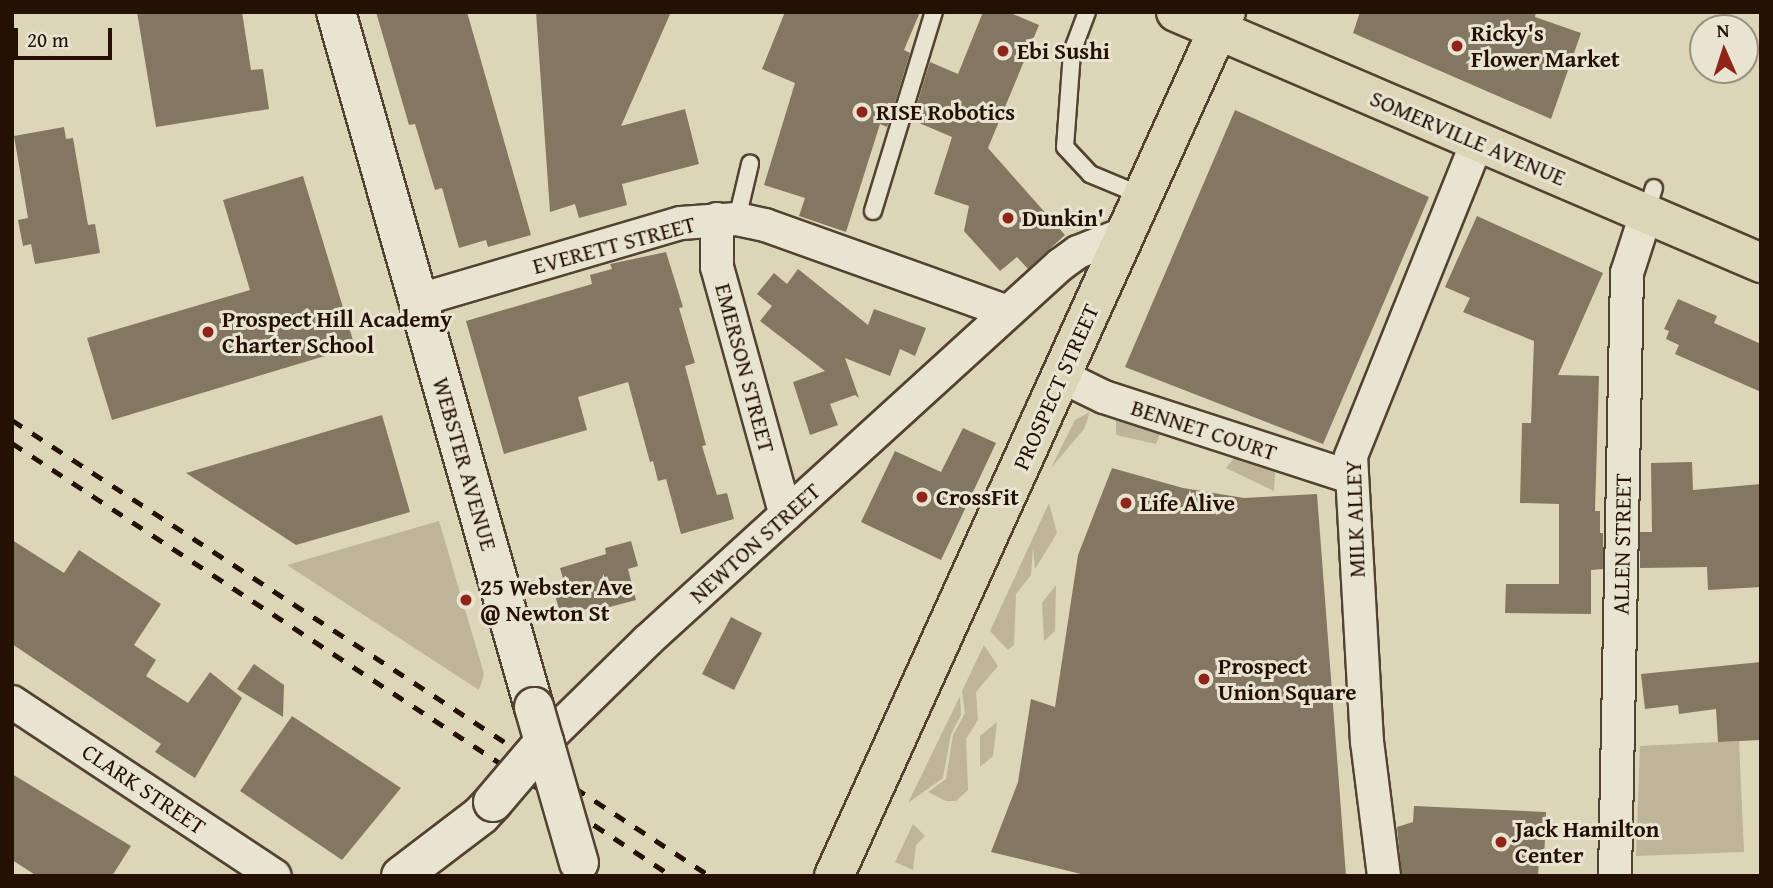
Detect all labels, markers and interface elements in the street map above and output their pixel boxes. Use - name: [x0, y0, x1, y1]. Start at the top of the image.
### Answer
- scale bar: [18, 14, 116, 58]
- north arrow: [1689, 14, 1759, 84]
- text: N: [1716, 16, 1730, 44]
- place label: Ricky's Flower Market: [1471, 19, 1620, 73]
- text: 20 m: [27, 24, 69, 55]
- place label: Ebi Sushi: [1017, 37, 1110, 65]
- marker: Ricky's Flower Market: [1449, 38, 1465, 54]
- marker: Ebi Sushi: [995, 43, 1011, 59]
- street label: SOMERVILLE AVENUE: [1366, 84, 1570, 192]
- place label: RISE Robotics: [876, 98, 1015, 126]
- marker: RISE Robotics: [854, 104, 870, 120]
- place label: Dunkin': [1022, 204, 1104, 232]
- street label: EVERETT STREET: [529, 210, 699, 280]
- marker: Dunkin': [1000, 210, 1016, 226]
- street label: EMERSON STREET: [709, 280, 781, 456]
- street label: PROSPECT STREET: [1007, 300, 1105, 474]
- place label: Prospect Hill Academy Charter School: [222, 305, 452, 359]
- marker: Prospect Hill Academy Charter School: [200, 324, 216, 340]
- street label: WEBSTER AVENUE: [427, 374, 503, 554]
- street label: BENNET COURT: [1128, 393, 1280, 467]
- street label: MILK ALLEY: [1339, 460, 1371, 578]
- street label: ALLEN STREET: [1607, 473, 1637, 615]
- street label: NEWTON STREET: [684, 477, 826, 609]
- place label: CrossFit: [936, 483, 1019, 511]
- marker: CrossFit: [914, 489, 930, 505]
- place label: Life Alive: [1140, 489, 1235, 517]
- marker: Life Alive: [1118, 495, 1134, 511]
- place label: 25 Webster Ave @ Newton St: [480, 573, 633, 627]
- marker: 25 Webster Ave @ Newton St: [458, 592, 474, 608]
- place label: Prospect Union Square: [1218, 652, 1357, 706]
- marker: Prospect Union Square: [1196, 671, 1212, 687]
- street label: CLARK STREET: [77, 738, 211, 840]
- place label: Jack Hamilton Center: [1515, 815, 1659, 869]
- marker: Jack Hamilton Center: [1493, 834, 1509, 850]

